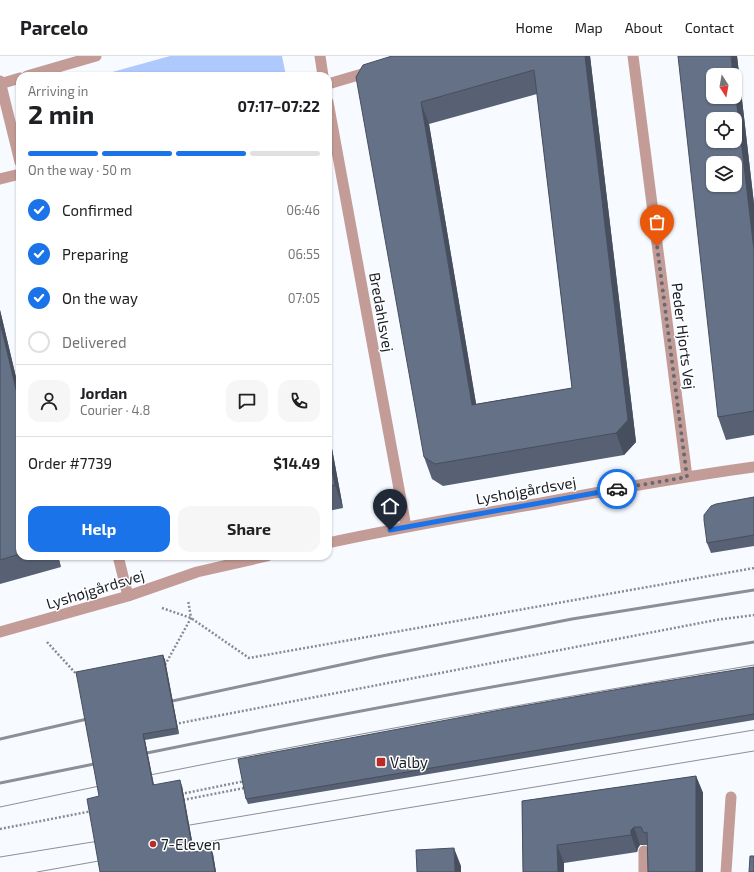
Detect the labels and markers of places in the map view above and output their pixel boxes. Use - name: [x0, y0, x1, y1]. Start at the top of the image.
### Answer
- pin: [640, 205, 674, 246]
- pin: [373, 489, 407, 530]
- place label: Valby: [390, 753, 428, 771]
- marker: Valby: [375, 756, 387, 768]
- place label: 7-Eleven: [161, 835, 221, 853]
- marker: 7-Eleven: [148, 839, 158, 849]

